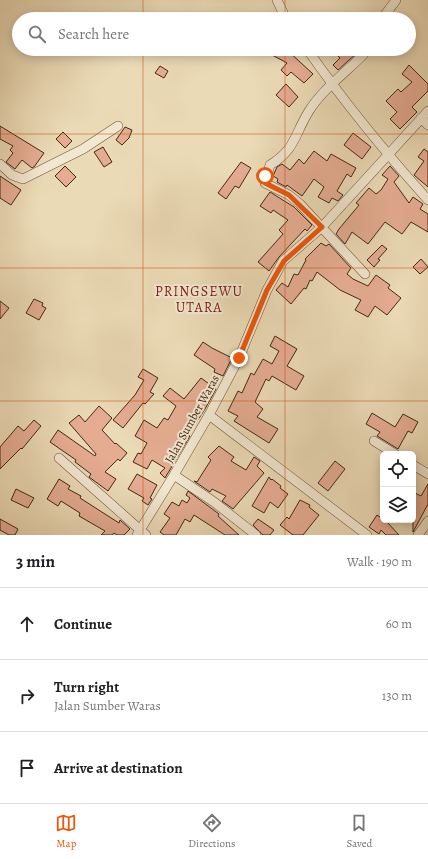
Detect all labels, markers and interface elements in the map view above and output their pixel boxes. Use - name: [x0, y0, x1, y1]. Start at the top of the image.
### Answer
- search box: [12, 12, 416, 56]
- icon: search: [26, 23, 48, 45]
- text: Search here: [58, 24, 129, 44]
- route start: [256, 167, 274, 185]
- district label: PRINGSEWU UTARA: [155, 282, 243, 317]
- route end: [230, 349, 248, 367]
- street label: Jalan Sumber Waras: [161, 372, 223, 466]
- map controls: [380, 451, 416, 523]
- button: locate: [380, 451, 416, 487]
- button: layers: [380, 487, 416, 523]
- text: 3 min: [16, 550, 55, 573]
- text: Walk · 190 m: [347, 553, 412, 570]
- icon: ahead: [16, 613, 38, 635]
- text: Continue: [54, 614, 112, 634]
- text: 60 m: [386, 615, 412, 632]
- text: Turn right: [54, 677, 119, 697]
- icon: right: [16, 685, 38, 707]
- text: 130 m: [382, 687, 412, 704]
- text: Jalan Sumber Waras: [54, 697, 161, 714]
- icon: arrive: [16, 757, 38, 779]
- text: Arrive at destination: [54, 758, 183, 778]
- tab: Map: [55, 812, 77, 851]
- tab: Directions: [188, 812, 236, 851]
- tab: Saved: [346, 812, 373, 851]

